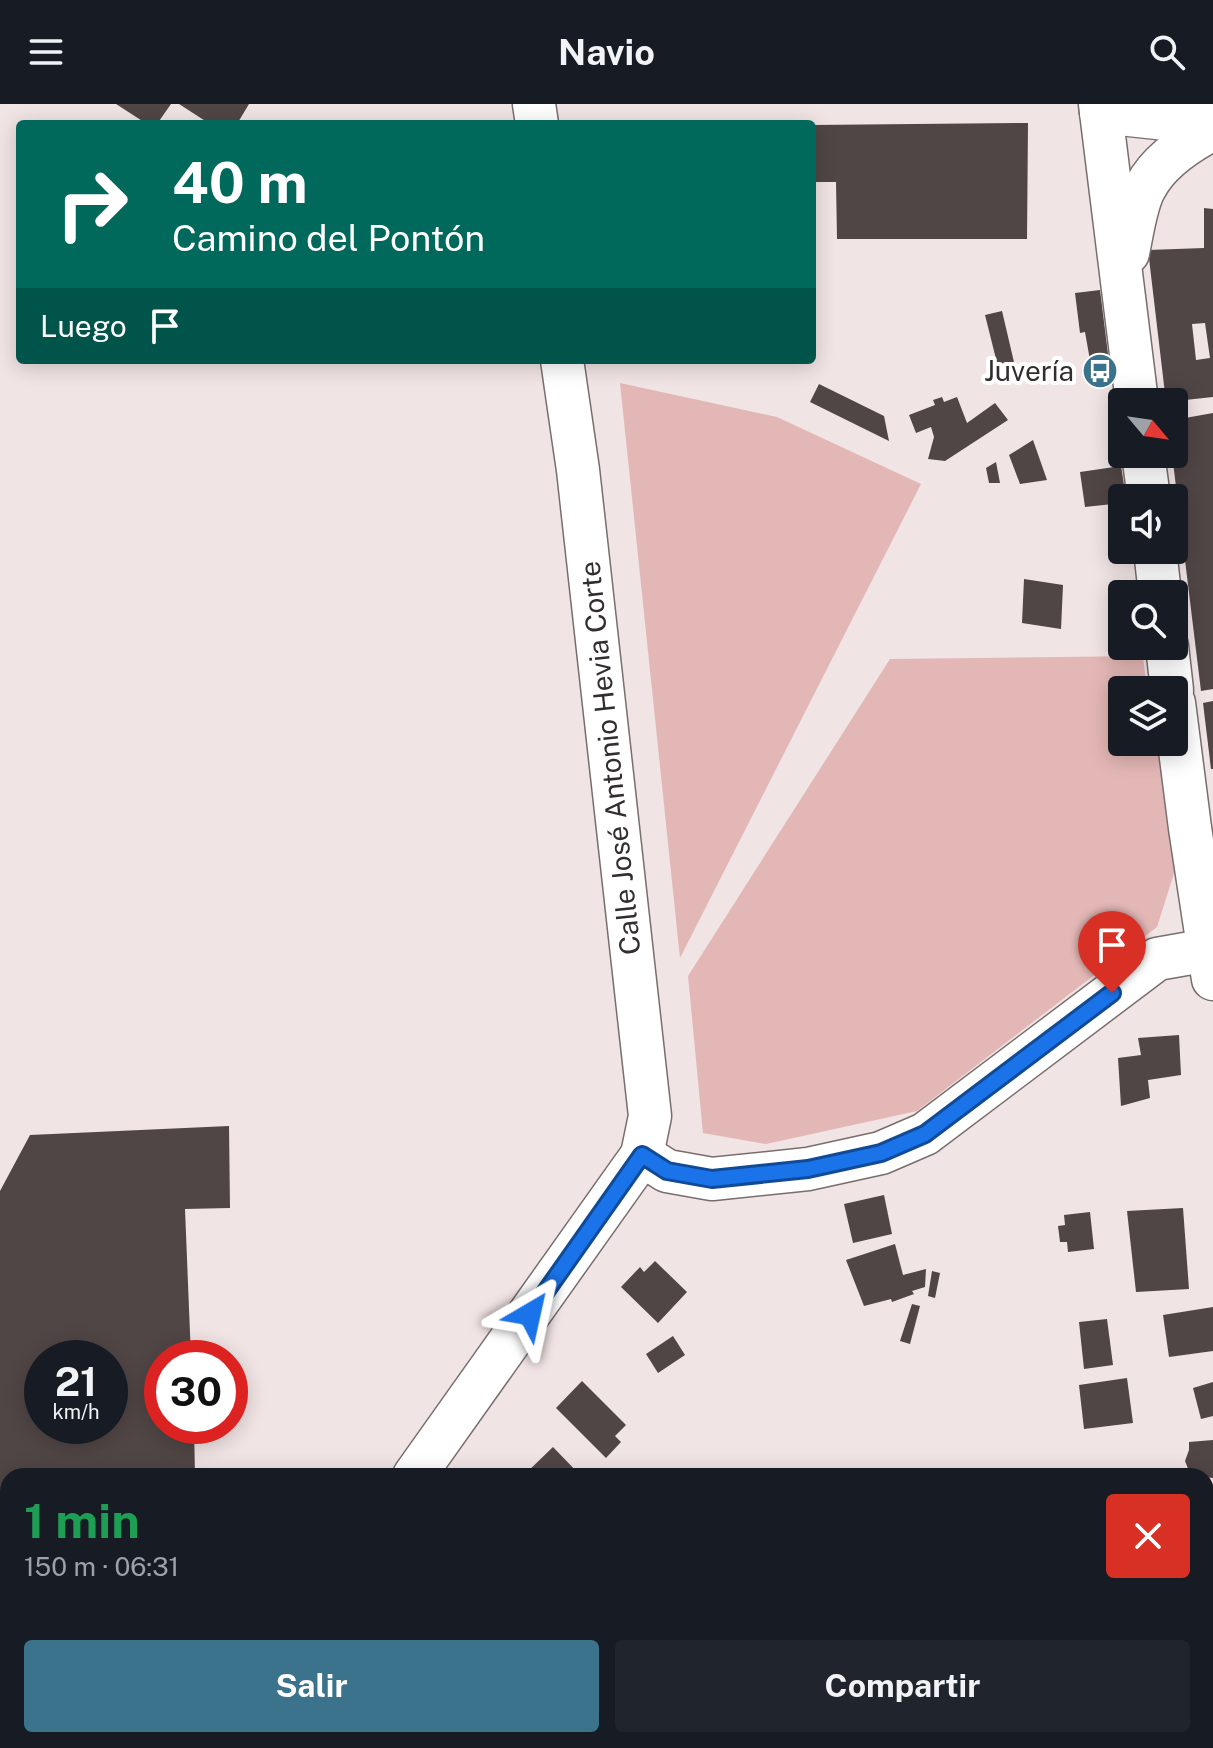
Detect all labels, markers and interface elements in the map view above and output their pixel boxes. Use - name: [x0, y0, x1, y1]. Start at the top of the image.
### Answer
- icon: menu: [24, 30, 68, 74]
- icon: search: [1145, 30, 1189, 74]
- text: Navio: [558, 31, 655, 73]
- text: 40 m: [172, 150, 308, 216]
- icon: right: [40, 152, 144, 256]
- text: Camino del Pontón: [172, 217, 485, 259]
- icon: arrive: [143, 304, 187, 348]
- text: Luego: [40, 308, 127, 344]
- bus stop icon: Juvería: [1081, 352, 1119, 390]
- place label: Juvería: [984, 354, 1074, 387]
- north arrow: [1108, 388, 1188, 468]
- map controls: [1108, 388, 1188, 756]
- button: sound: [1108, 484, 1188, 564]
- street label: Calle José Antonio Hevia Corte: [572, 560, 647, 957]
- button: search: [1108, 580, 1188, 660]
- button: layers: [1108, 676, 1188, 756]
- pin: [1078, 911, 1146, 993]
- icon: arrive: [1090, 923, 1134, 967]
- position arrow: [488, 1272, 572, 1356]
- speed limit sign: 30: [144, 1340, 248, 1444]
- text: 21: [55, 1358, 97, 1405]
- text: km/h: [52, 1400, 100, 1424]
- text: 1 min: [24, 1492, 140, 1549]
- button: close: [1106, 1494, 1190, 1578]
- text: 150 m · 06:31: [24, 1551, 179, 1582]
- button: Salir: [24, 1640, 599, 1732]
- button: Compartir: [615, 1640, 1190, 1732]

